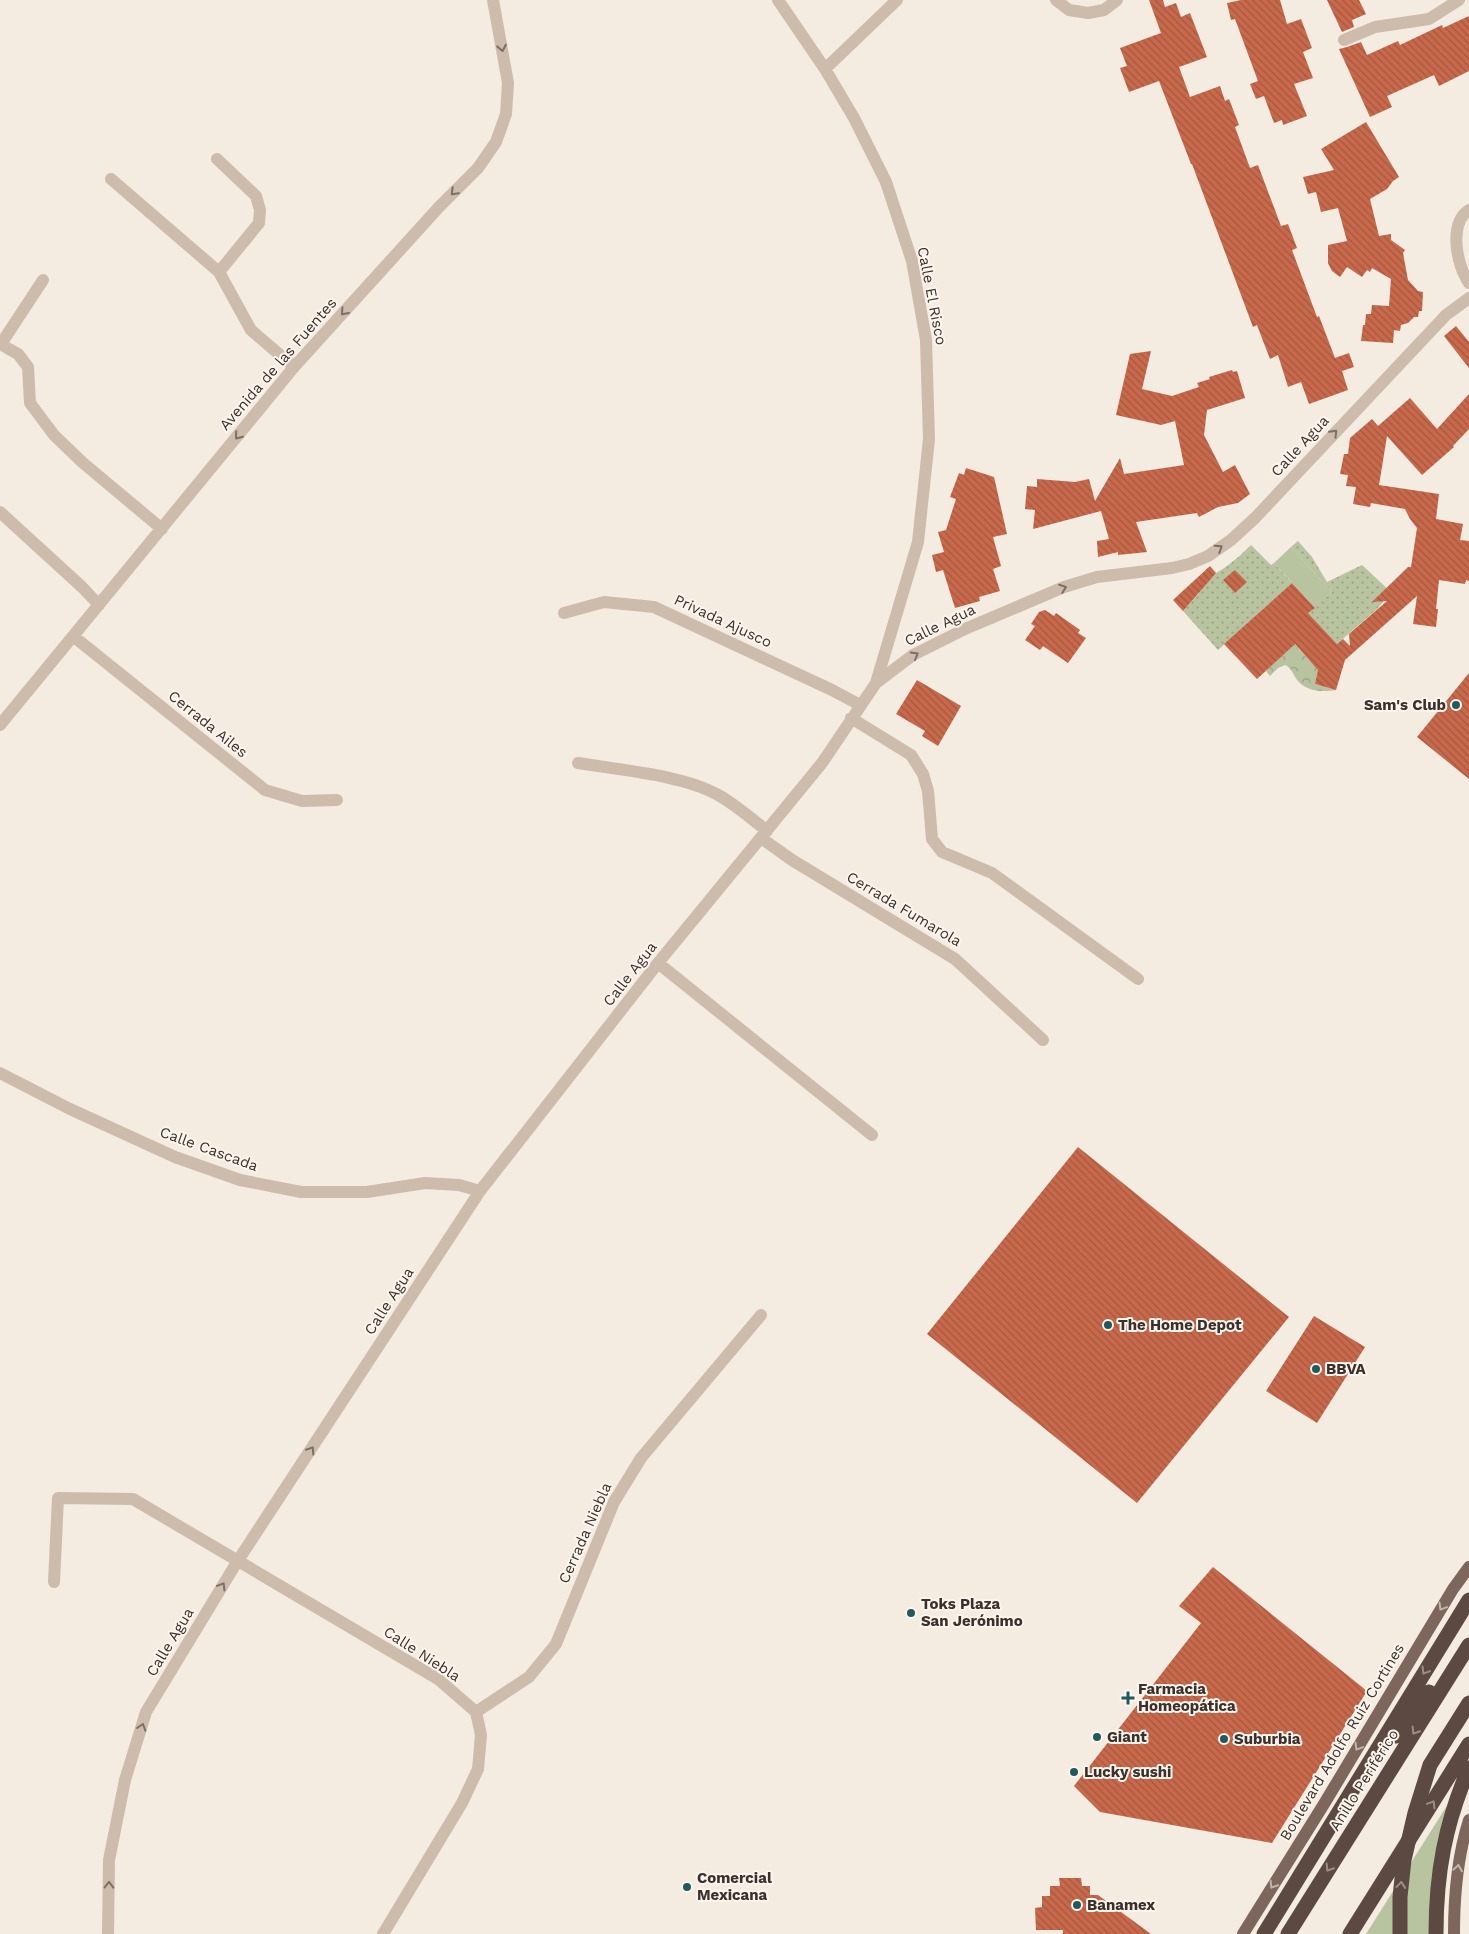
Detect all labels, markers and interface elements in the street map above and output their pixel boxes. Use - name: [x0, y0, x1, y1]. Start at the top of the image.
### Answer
- one-way arrow: [496, 44, 506, 52]
- one-way arrow: [450, 187, 459, 196]
- street label: Calle El Risco: [914, 245, 950, 347]
- street label: Avenida de las Fuentes: [216, 294, 340, 434]
- one-way arrow: [341, 307, 350, 316]
- street label: Calle Agua: [1267, 411, 1333, 480]
- one-way arrow: [235, 430, 244, 439]
- one-way arrow: [1328, 430, 1337, 439]
- one-way arrow: [1213, 545, 1223, 554]
- one-way arrow: [1058, 584, 1067, 594]
- street label: Privada Ajusco: [671, 590, 775, 652]
- street label: Calle Agua: [902, 600, 979, 650]
- one-way arrow: [910, 651, 919, 661]
- street label: Cerrada Ailes: [165, 687, 251, 761]
- place label: Sam's Club: [1364, 696, 1446, 714]
- marker: Sam's Club: [1450, 699, 1462, 711]
- street label: Cerrada Fumarola: [843, 868, 965, 951]
- street label: Calle Agua: [599, 938, 661, 1010]
- street label: Calle Cascada: [157, 1123, 261, 1175]
- street label: Calle Agua: [361, 1263, 418, 1338]
- place label: The Home Depot: [1118, 1316, 1242, 1334]
- marker: The Home Depot: [1102, 1319, 1114, 1331]
- place label: BBVA: [1326, 1360, 1367, 1378]
- marker: BBVA: [1310, 1363, 1322, 1375]
- one-way arrow: [304, 1446, 314, 1455]
- street label: Cerrada Niebla: [555, 1479, 615, 1586]
- one-way arrow: [216, 1583, 226, 1592]
- place label: Toks Plaza San Jerónimo: [921, 1595, 1023, 1630]
- one-way arrow: [1439, 1602, 1449, 1611]
- street label: Calle Agua: [143, 1604, 198, 1680]
- marker: Toks Plaza San Jerónimo: [905, 1607, 917, 1619]
- street label: Calle Niebla: [380, 1623, 464, 1686]
- street label: Boulevard Adolfo Ruiz Cortines: [1276, 1640, 1408, 1844]
- one-way arrow: [1422, 1666, 1432, 1675]
- place label: Farmacia Homeopática: [1138, 1680, 1236, 1715]
- marker: Farmacia Homeopática: [1122, 1692, 1134, 1704]
- one-way arrow: [136, 1723, 146, 1732]
- one-way arrow: [1412, 1725, 1422, 1734]
- street label: Anillo Periférico: [1326, 1726, 1402, 1834]
- place label: Giant: [1107, 1728, 1147, 1746]
- place label: Suburbia: [1234, 1730, 1301, 1748]
- marker: Giant: [1091, 1731, 1103, 1743]
- marker: Suburbia: [1218, 1733, 1230, 1745]
- one-way arrow: [1355, 1741, 1365, 1750]
- place label: Lucky sushi: [1084, 1763, 1171, 1781]
- marker: Lucky sushi: [1068, 1766, 1080, 1778]
- one-way arrow: [1426, 1800, 1436, 1809]
- one-way arrow: [1326, 1863, 1335, 1872]
- one-way arrow: [1453, 1864, 1463, 1872]
- place label: Comercial Mexicana: [697, 1869, 772, 1904]
- one-way arrow: [1270, 1880, 1280, 1889]
- one-way arrow: [104, 1881, 114, 1889]
- marker: Comercial Mexicana: [681, 1881, 693, 1893]
- one-way arrow: [1395, 1881, 1406, 1889]
- place label: Banamex: [1087, 1896, 1155, 1914]
- marker: Banamex: [1071, 1899, 1083, 1911]

